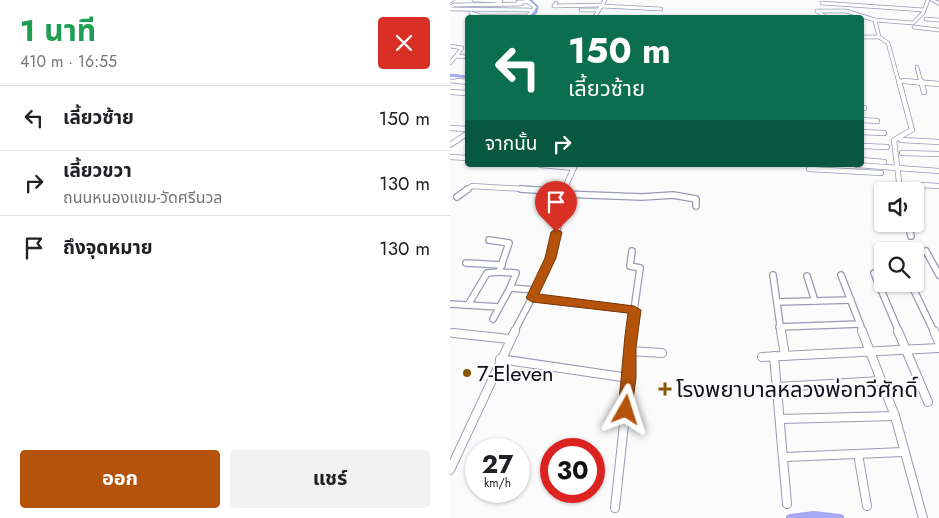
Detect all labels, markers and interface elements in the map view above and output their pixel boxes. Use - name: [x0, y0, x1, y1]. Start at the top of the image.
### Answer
- text: 1 นาที: [20, 9, 96, 52]
- button: close: [378, 17, 430, 69]
- text: 150 m: [568, 26, 671, 76]
- icon: left: [485, 35, 550, 100]
- text: 410 m · 16:55: [20, 50, 117, 73]
- text: เลี้ยวซ้าย: [568, 72, 645, 104]
- icon: left: [20, 104, 48, 132]
- text: เลี้ยวซ้าย: [63, 104, 134, 131]
- text: 150 m: [379, 105, 430, 132]
- text: จากนั้น: [485, 130, 538, 157]
- icon: right: [548, 130, 576, 158]
- text: เลี้ยวขวา: [63, 157, 132, 184]
- icon: right: [20, 169, 48, 197]
- text: 130 m: [379, 170, 430, 197]
- pin: [535, 181, 577, 232]
- map controls: [874, 182, 924, 292]
- button: sound: [874, 182, 924, 232]
- text: ถนนหนองแขม-วัดศรีนวล: [63, 186, 222, 209]
- icon: arrive: [542, 188, 570, 216]
- icon: arrive: [20, 234, 48, 262]
- text: ถึงจุดหมาย: [63, 234, 153, 261]
- text: 130 m: [379, 235, 430, 262]
- button: search: [874, 242, 924, 292]
- place label: 7-Eleven: [477, 357, 554, 389]
- marker: 7-Eleven: [461, 367, 473, 379]
- place label: โรงพยาบาลหลวงพ่อทวีศักดิ์: [676, 373, 918, 405]
- marker: โรงพยาบาลหลวงพ่อทวีศักดิ์: [658, 382, 672, 396]
- position arrow: [599, 383, 651, 435]
- speed limit sign: 30: [540, 438, 605, 503]
- text: 27: [482, 446, 513, 482]
- button: ออก: [20, 450, 220, 508]
- button: แชร์: [230, 450, 430, 508]
- text: km/h: [484, 474, 511, 492]

